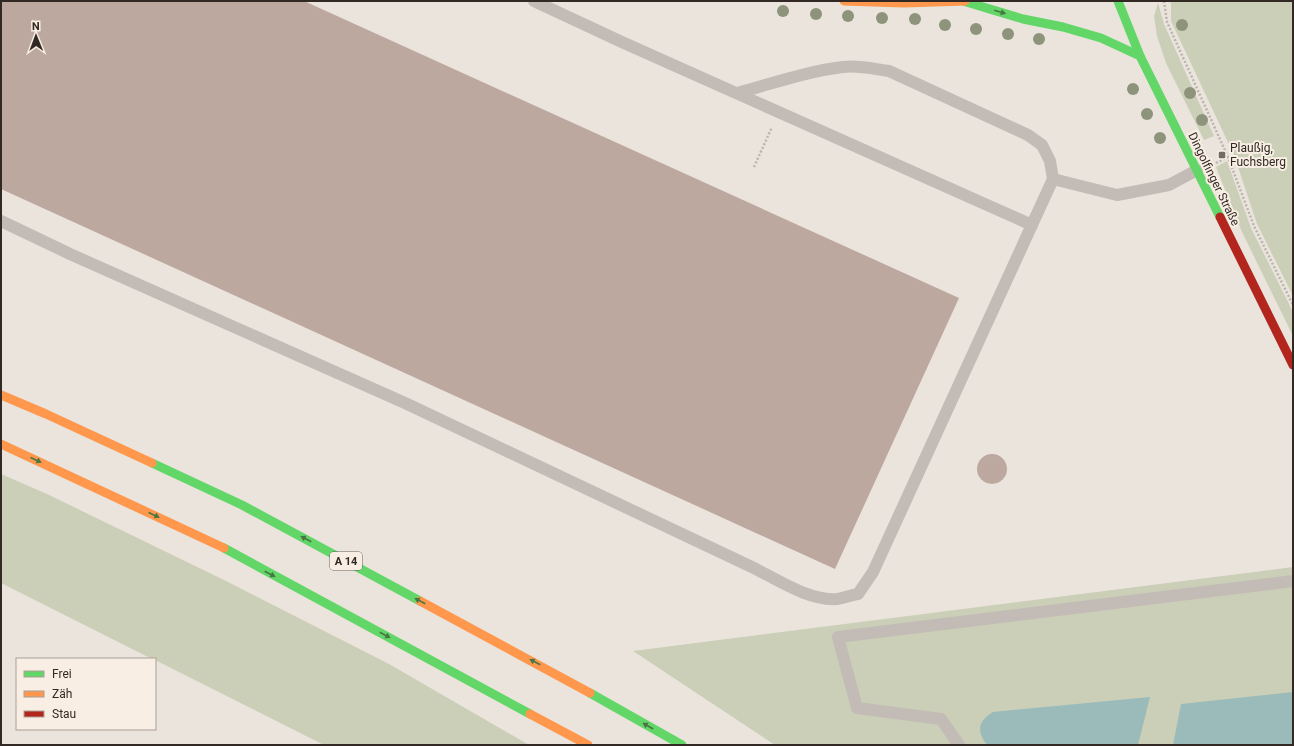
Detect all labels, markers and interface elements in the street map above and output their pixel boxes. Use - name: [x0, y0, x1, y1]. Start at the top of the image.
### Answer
- one-way arrow: [994, 9, 1006, 15]
- north arrow: [16, 16, 56, 56]
- text: N: [32, 20, 40, 33]
- street label: Dingolfinger Straße: [1185, 130, 1243, 228]
- place label: Plaußig, Fuchsberg: [1230, 141, 1286, 169]
- marker: Plaußig, Fuchsberg: [1217, 150, 1227, 160]
- one-way arrow: [31, 457, 42, 463]
- one-way arrow: [148, 512, 160, 518]
- one-way arrow: [300, 536, 311, 542]
- road number: A 14: [330, 552, 362, 570]
- one-way arrow: [264, 570, 276, 577]
- one-way arrow: [414, 597, 426, 604]
- one-way arrow: [379, 632, 391, 638]
- legend: [16, 658, 156, 730]
- one-way arrow: [529, 659, 540, 666]
- text: Frei: [52, 667, 72, 681]
- text: Zäh: [52, 687, 72, 701]
- text: Stau: [52, 707, 76, 721]
- one-way arrow: [642, 722, 654, 729]

